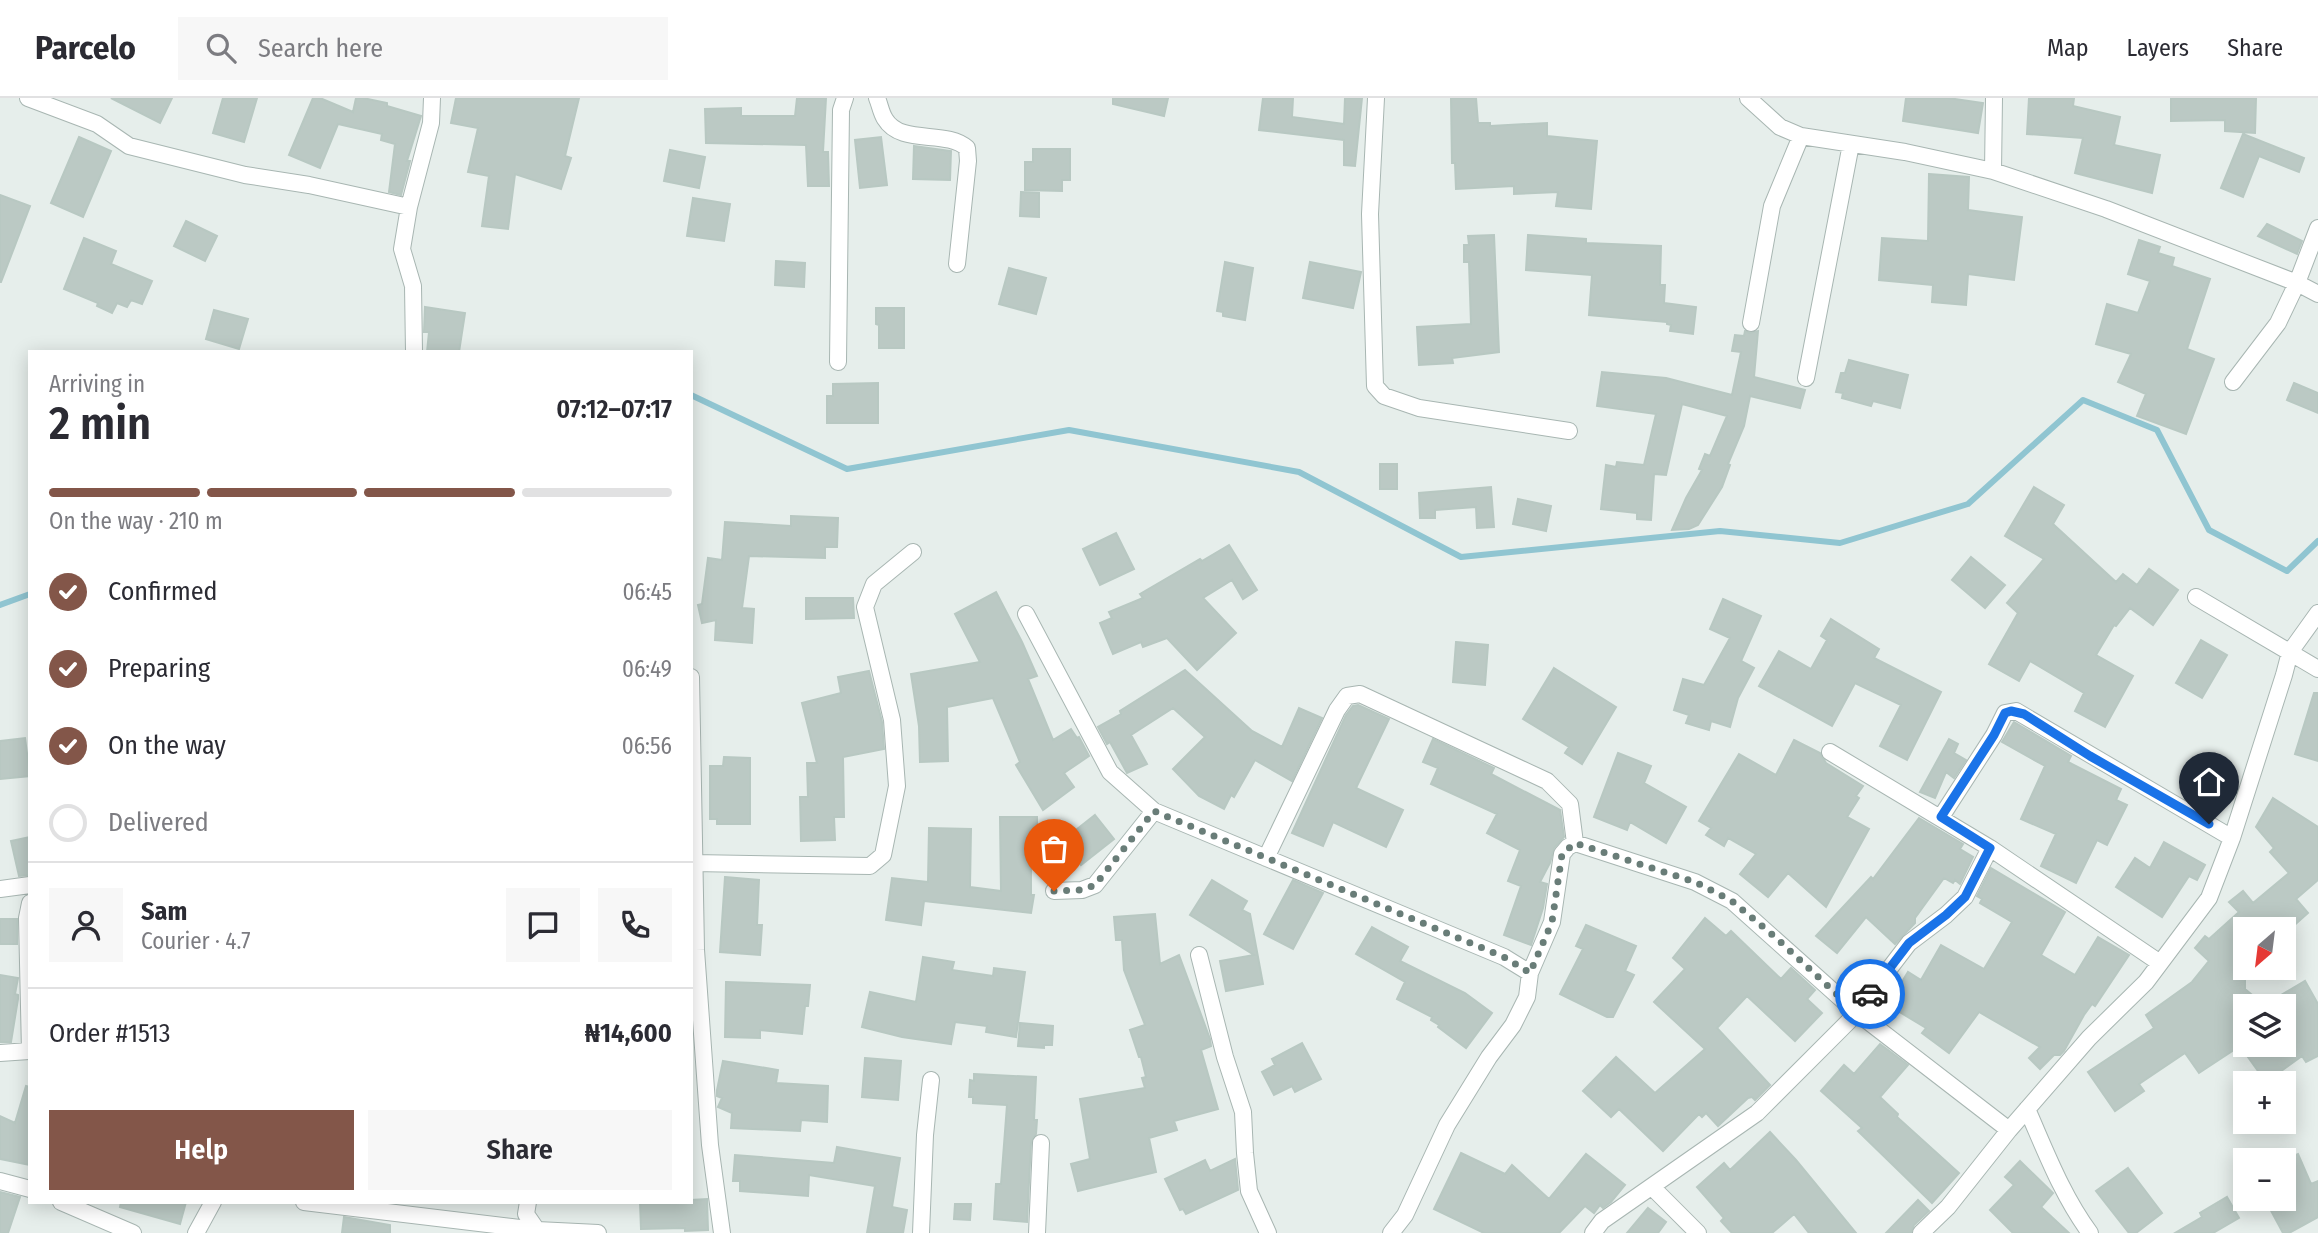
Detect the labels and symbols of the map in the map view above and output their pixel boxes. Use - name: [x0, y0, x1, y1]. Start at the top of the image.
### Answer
- pin: [2179, 752, 2239, 824]
- pin: [1024, 819, 1084, 891]
- north arrow: [2233, 917, 2296, 980]
- courier: [1835, 959, 1905, 1029]

